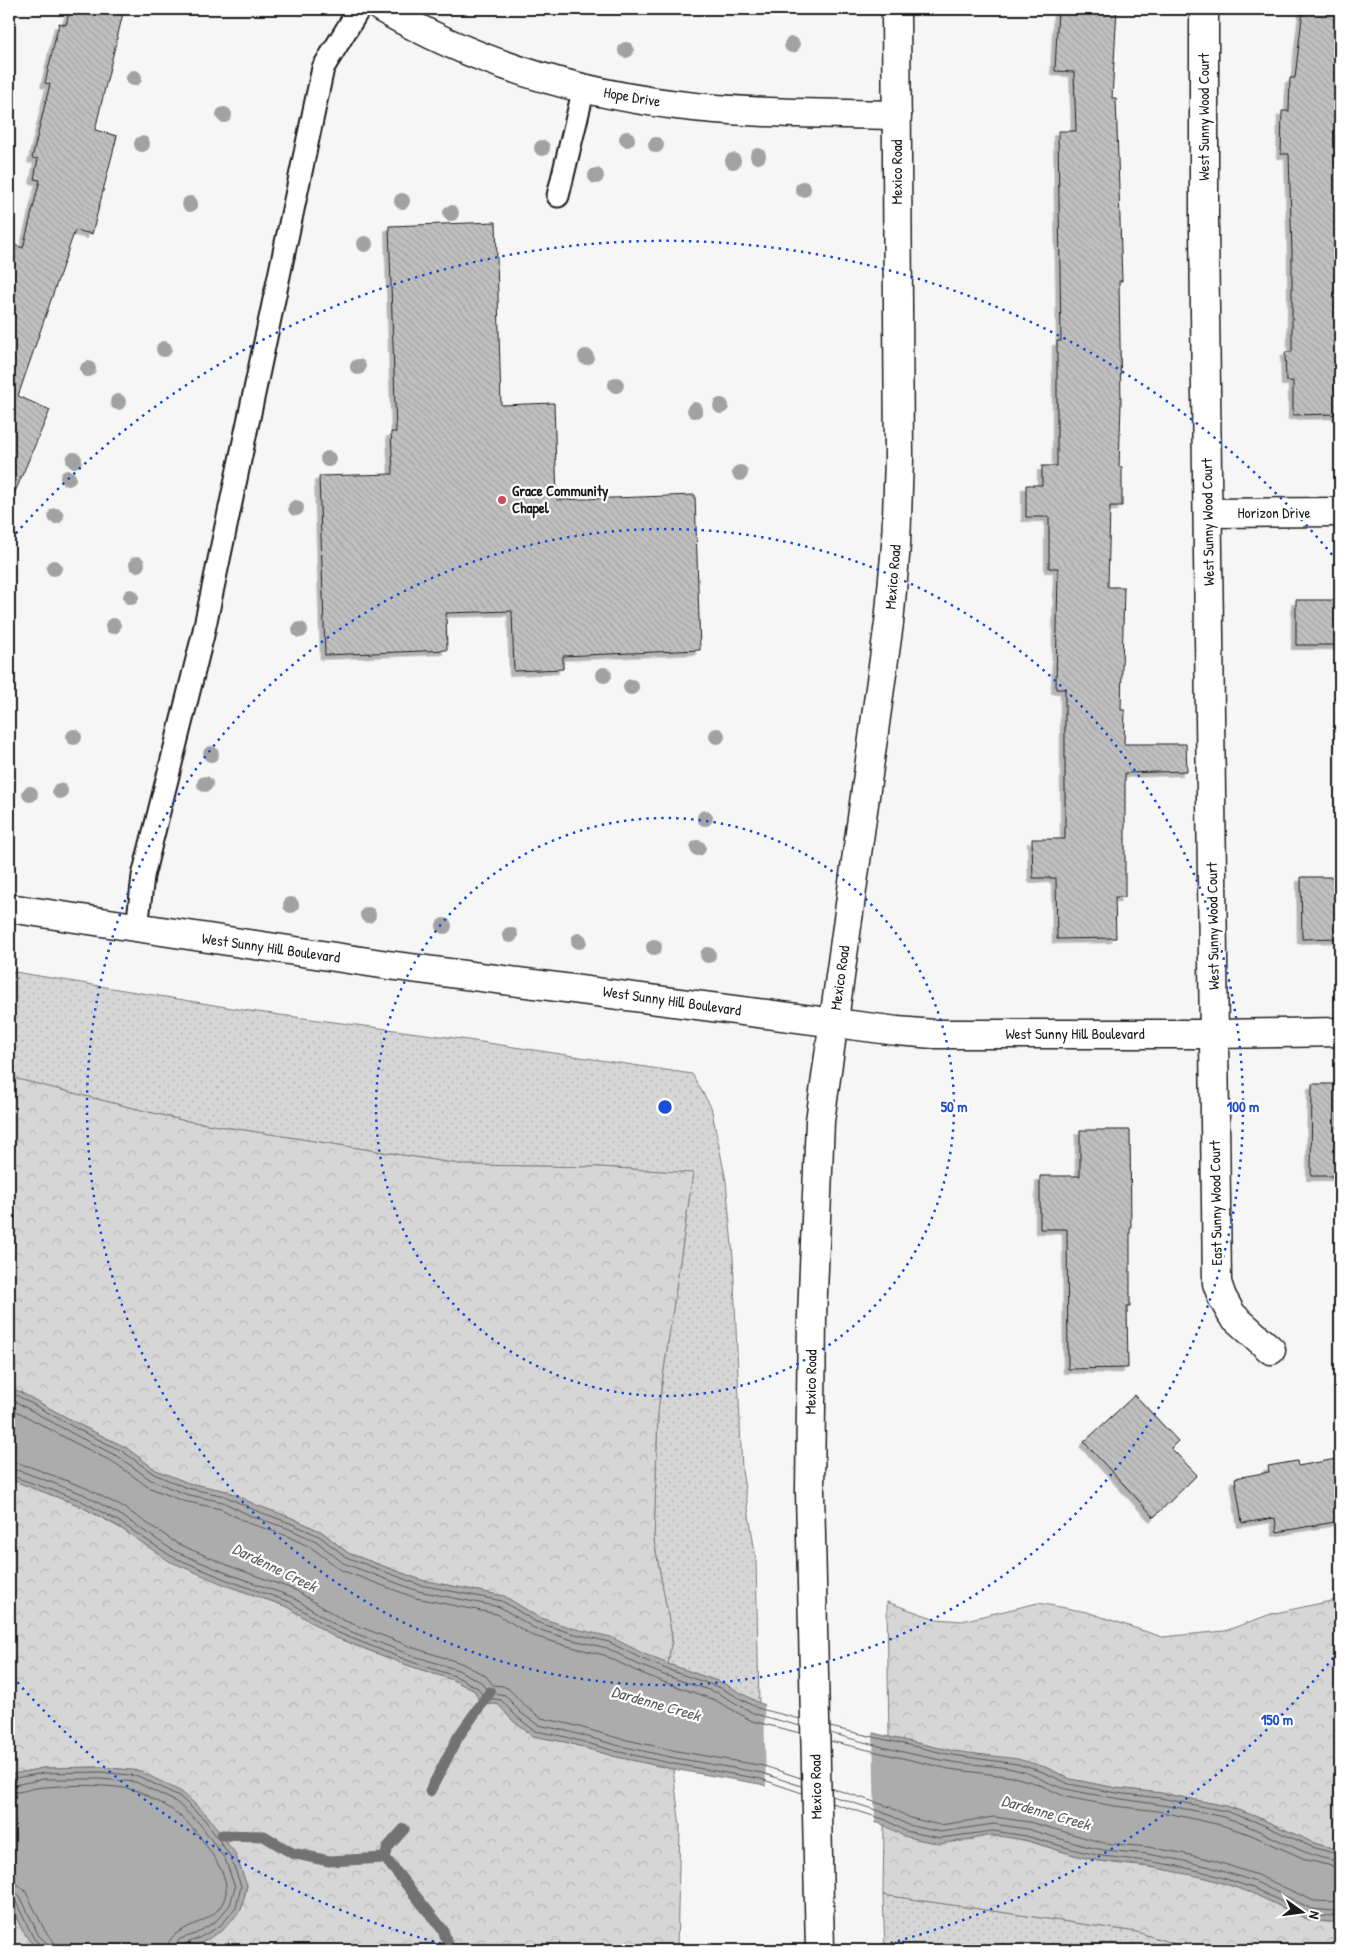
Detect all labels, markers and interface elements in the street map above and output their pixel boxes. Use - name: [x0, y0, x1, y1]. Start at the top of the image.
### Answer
- street label: West Sunny Wood Court: [1193, 52, 1214, 181]
- street label: Hope Drive: [602, 81, 662, 112]
- street label: Mexico Road: [886, 139, 907, 204]
- street label: West Sunny Wood Court: [1196, 457, 1219, 586]
- place label: Grace Community Chapel: [512, 480, 609, 519]
- marker: Grace Community Chapel: [496, 494, 508, 506]
- street label: Horizon Drive: [1237, 502, 1311, 523]
- street label: Mexico Road: [879, 544, 906, 610]
- street label: West Sunny Wood Court: [1201, 861, 1224, 990]
- street label: West Sunny Hill Boulevard: [201, 927, 342, 968]
- street label: Mexico Road: [825, 944, 854, 1012]
- street label: West Sunny Hill Boulevard: [602, 980, 743, 1021]
- street label: West Sunny Hill Boulevard: [1005, 1023, 1145, 1044]
- text: 50 m: [941, 1096, 967, 1117]
- text: 100 m: [1227, 1096, 1259, 1117]
- centre of rings: [656, 1098, 674, 1116]
- street label: East Sunny Wood Court: [1204, 1140, 1227, 1266]
- street label: Mexico Road: [799, 1349, 822, 1415]
- water label: Dardenne Creek: [229, 1537, 322, 1598]
- water label: Dardenne Creek: [609, 1680, 704, 1727]
- text: 150 m: [1261, 1709, 1293, 1730]
- street label: Mexico Road: [804, 1754, 827, 1820]
- water label: Dardenne Creek: [999, 1789, 1094, 1836]
- north arrow: [1276, 1886, 1326, 1936]
- text: N: [1305, 1909, 1325, 1922]

